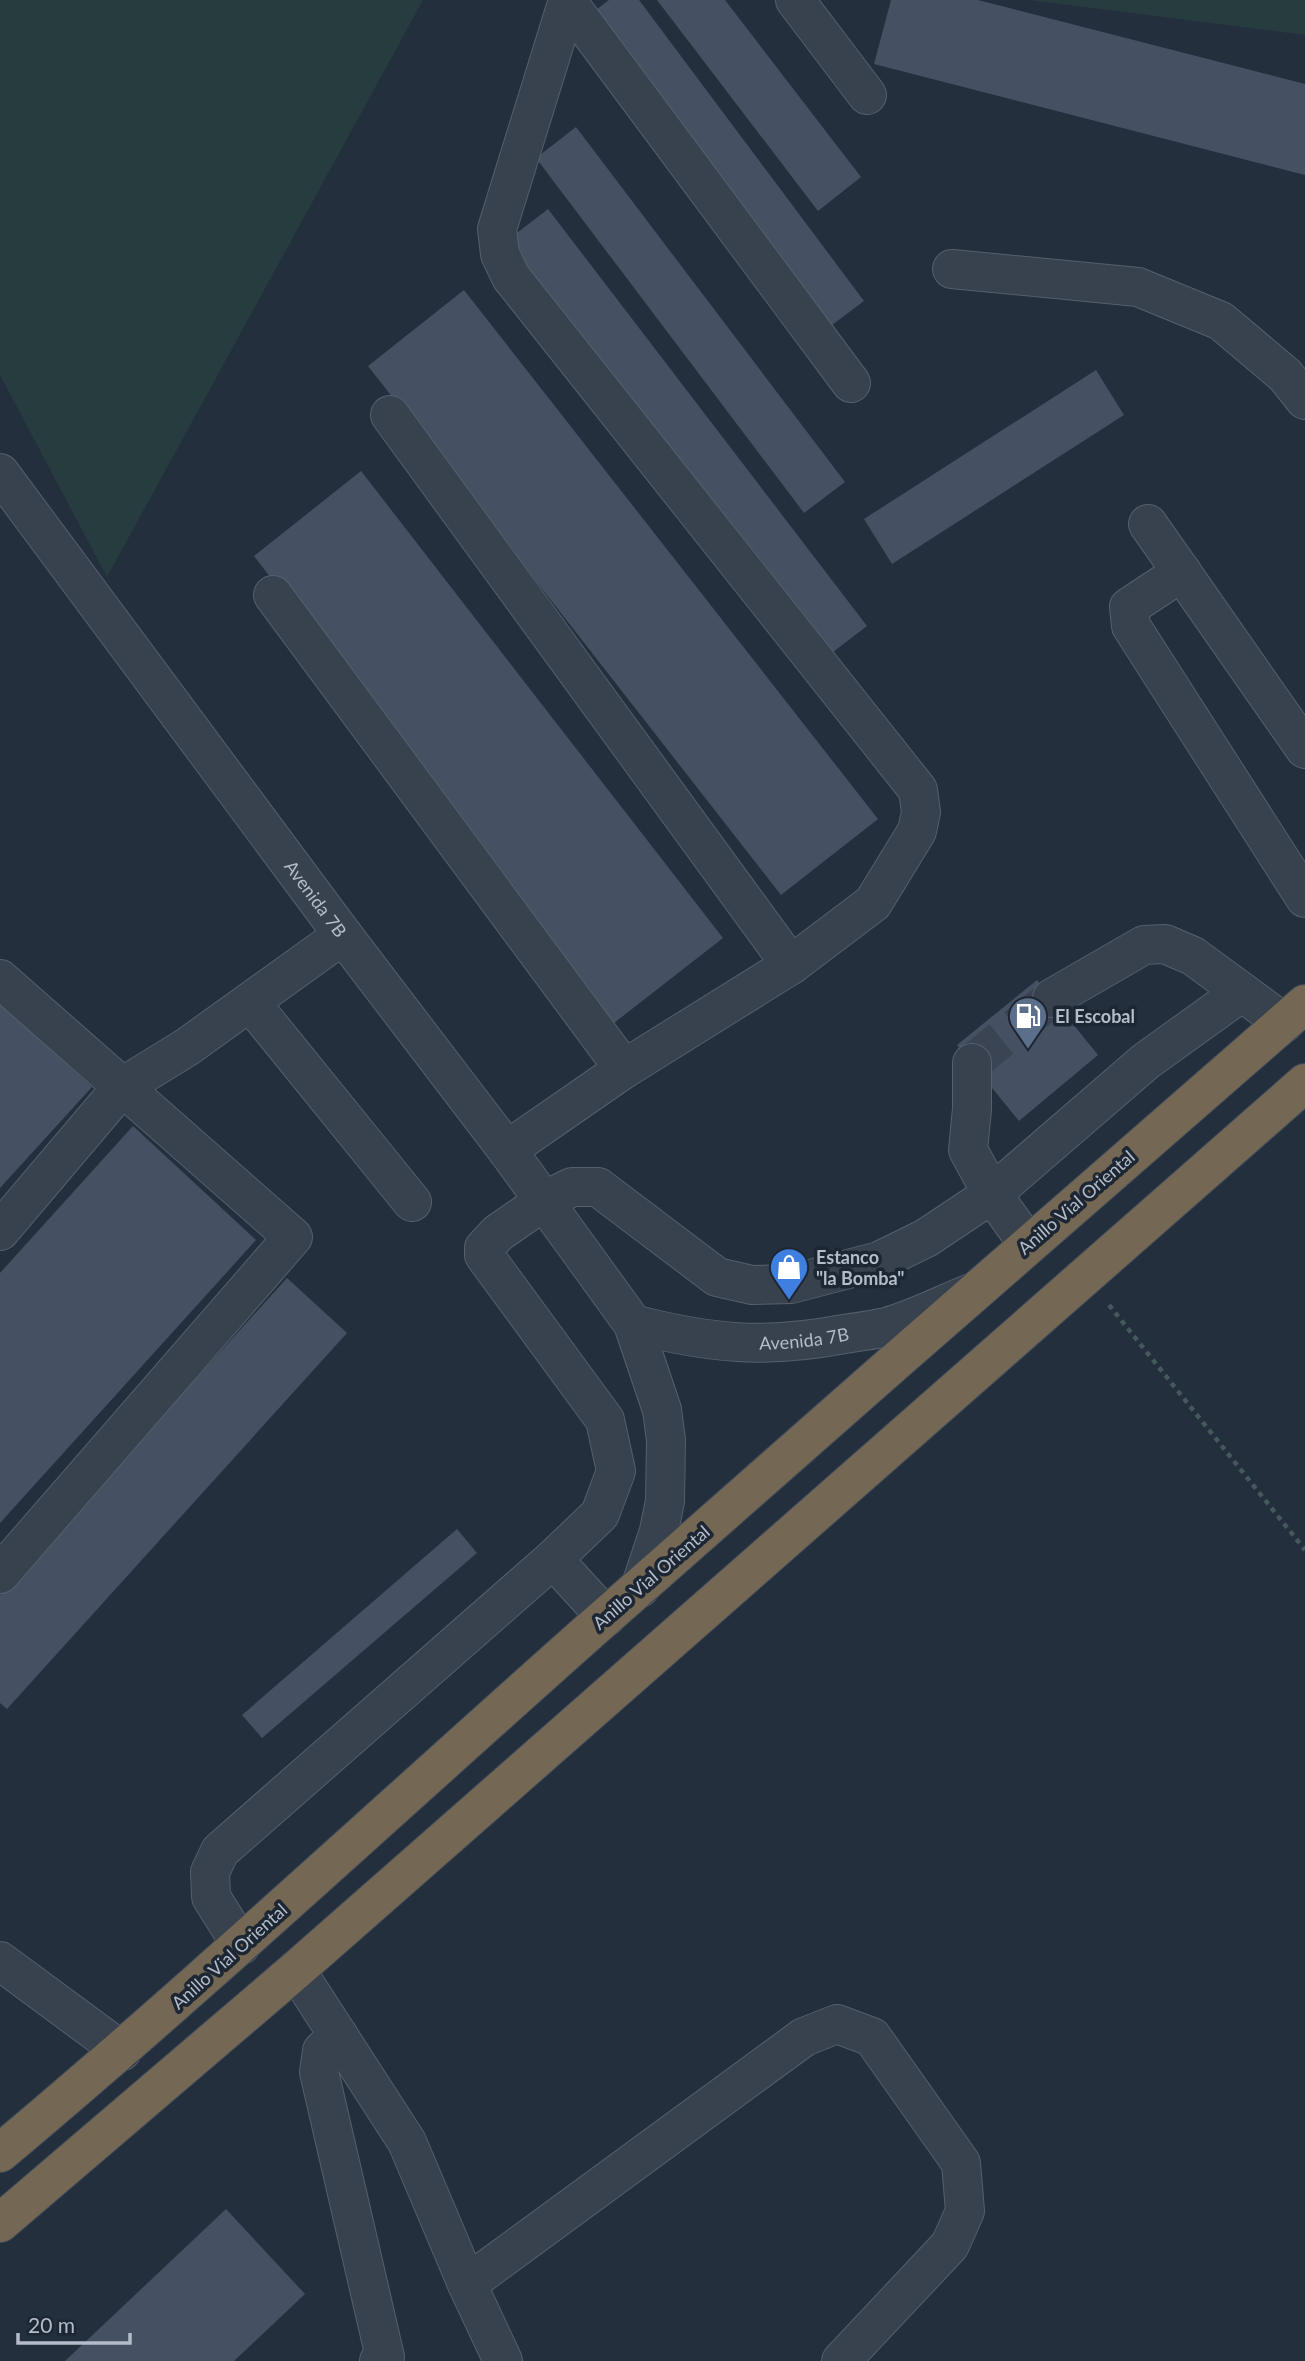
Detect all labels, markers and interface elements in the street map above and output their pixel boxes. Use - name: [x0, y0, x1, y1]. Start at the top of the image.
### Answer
- street label: Avenida 7B: [280, 856, 352, 941]
- fuel station icon: El Escobal: [1007, 995, 1049, 1050]
- place label: El Escobal: [1055, 1005, 1135, 1027]
- street label: Anillo Vial Oriental: [1013, 1145, 1139, 1259]
- shop icon: Estanco "la Bomba": [768, 1246, 810, 1301]
- place label: Estanco "la Bomba": [816, 1246, 904, 1289]
- street label: Avenida 7B: [759, 1322, 851, 1354]
- street label: Anillo Vial Oriental: [588, 1520, 714, 1634]
- street label: Anillo Vial Oriental: [167, 1898, 291, 2014]
- scale bar: [18, 2302, 130, 2346]
- text: 20 m: [28, 2312, 75, 2337]

